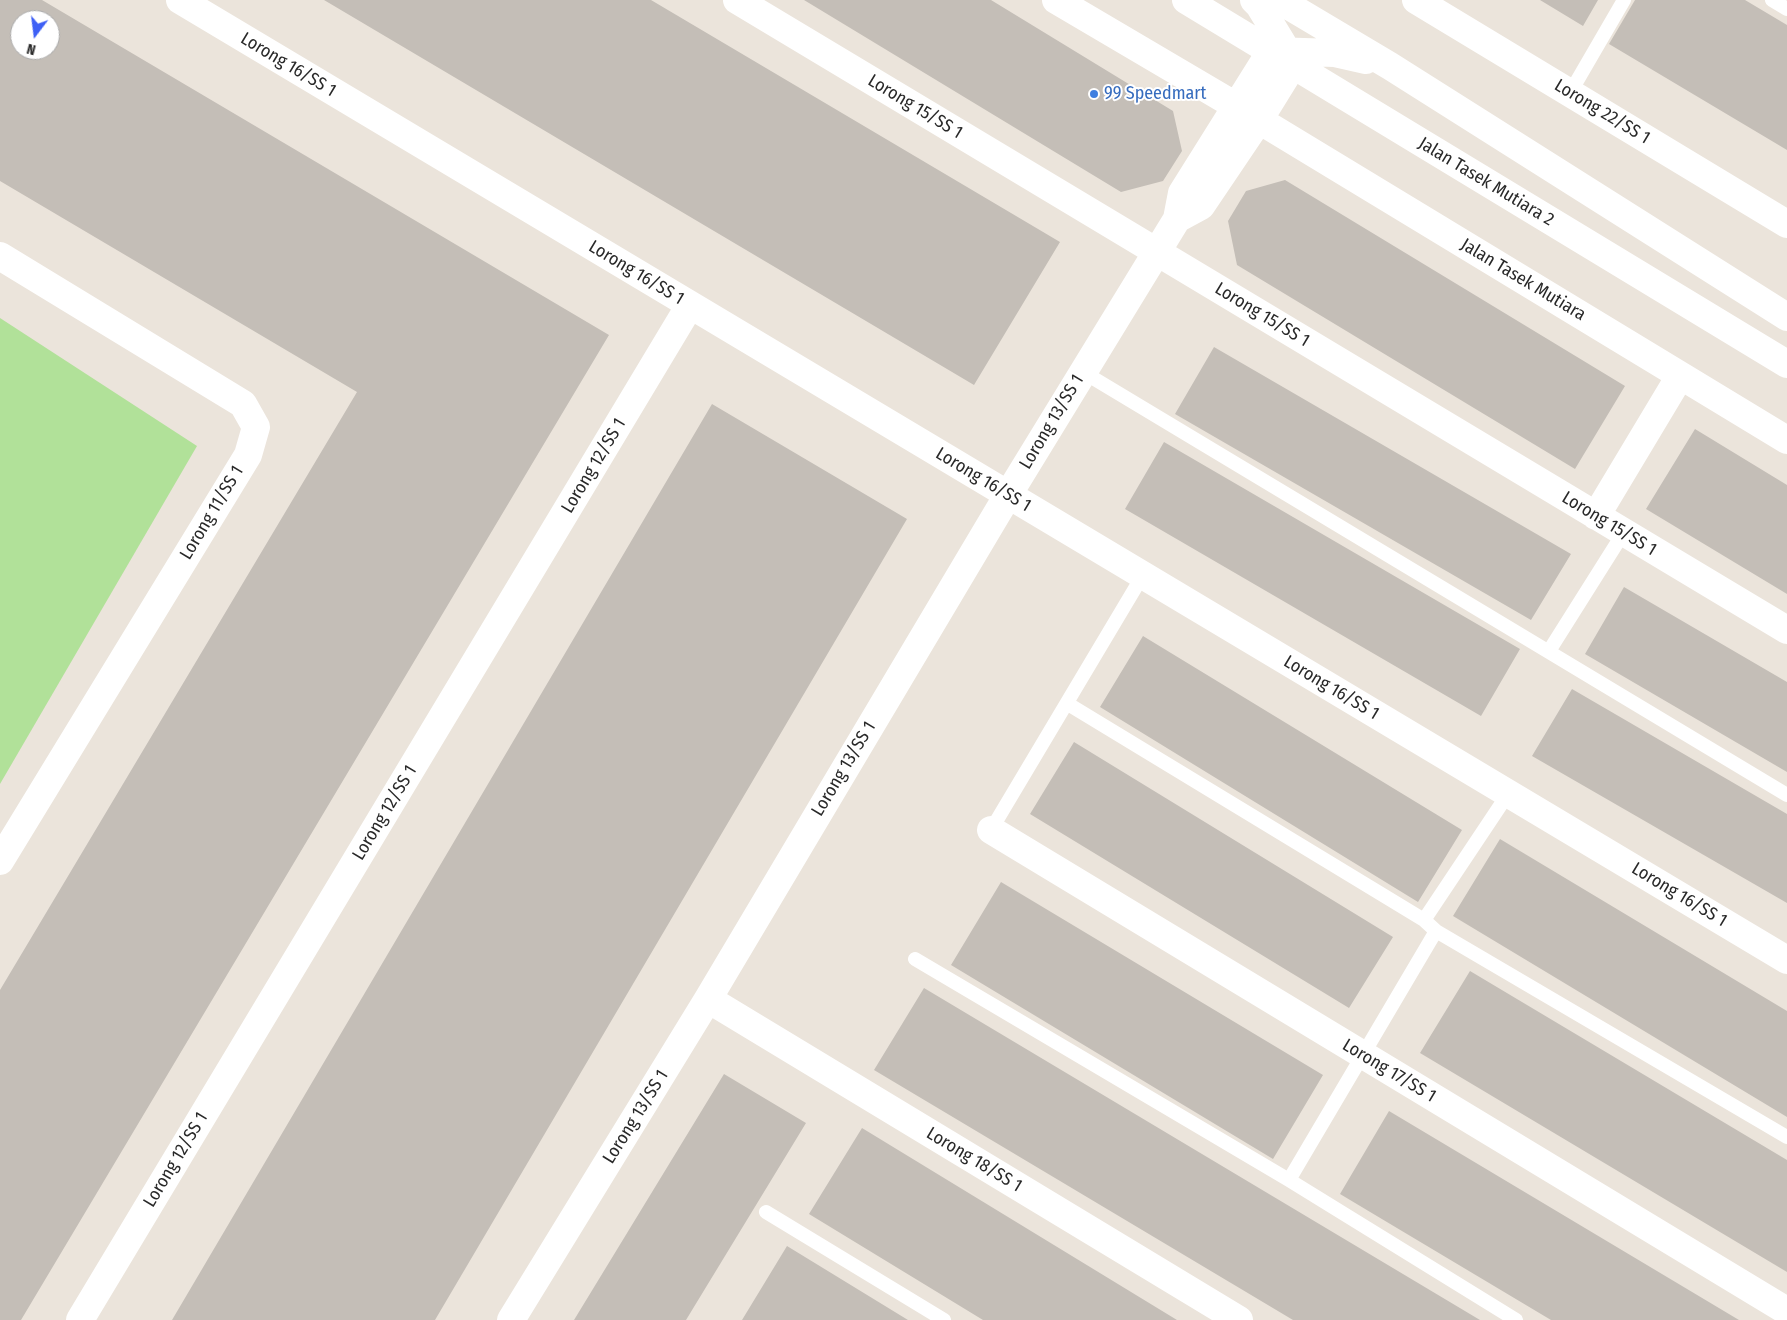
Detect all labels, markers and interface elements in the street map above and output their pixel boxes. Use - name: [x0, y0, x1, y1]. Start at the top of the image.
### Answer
- north arrow: [10, 10, 60, 60]
- street label: Lorong 16/SS 1: [236, 28, 340, 102]
- text: N: [25, 40, 38, 58]
- street label: Lorong 15/SS 1: [864, 70, 966, 144]
- street label: Lorong 22/SS 1: [1550, 75, 1654, 149]
- place label: 99 Speedmart: [1104, 83, 1206, 105]
- marker: 99 Speedmart: [1088, 88, 1100, 100]
- street label: Jalan Tasek Mutiara 2: [1414, 133, 1558, 231]
- street label: Jalan Tasek Mutiara: [1457, 234, 1589, 326]
- street label: Lorong 16/SS 1: [584, 236, 688, 310]
- street label: Lorong 15/SS 1: [1211, 278, 1313, 352]
- street label: Lorong 13/SS 1: [1015, 371, 1089, 473]
- street label: Lorong 12/SS 1: [557, 415, 631, 517]
- street label: Lorong 16/SS 1: [931, 443, 1035, 517]
- street label: Lorong 11/SS 1: [176, 462, 248, 564]
- street label: Lorong 15/SS 1: [1558, 487, 1660, 561]
- street label: Lorong 16/SS 1: [1279, 651, 1383, 725]
- street label: Lorong 13/SS 1: [807, 718, 881, 820]
- street label: Lorong 12/SS 1: [348, 762, 422, 864]
- street label: Lorong 16/SS 1: [1627, 858, 1731, 932]
- street label: Lorong 17/SS 1: [1338, 1035, 1440, 1107]
- street label: Lorong 13/SS 1: [599, 1066, 673, 1168]
- street label: Lorong 12/SS 1: [139, 1109, 213, 1211]
- street label: Lorong 18/SS 1: [922, 1123, 1026, 1197]

